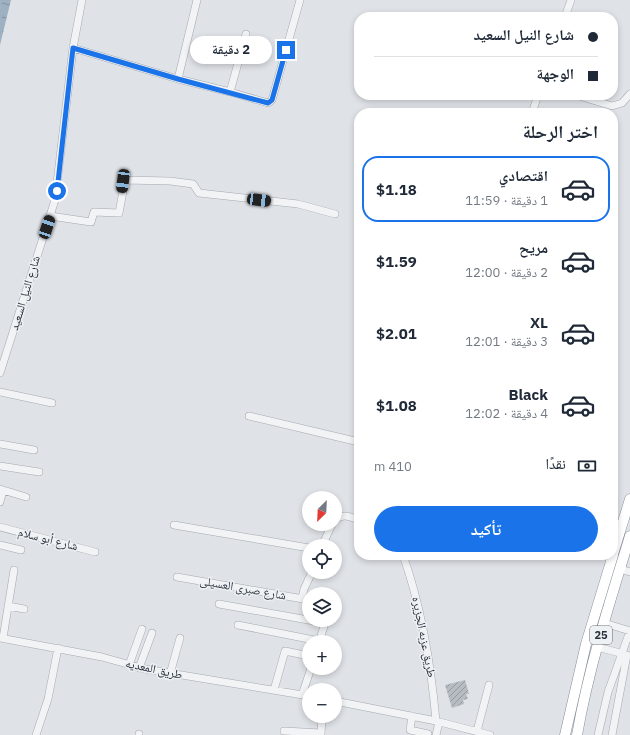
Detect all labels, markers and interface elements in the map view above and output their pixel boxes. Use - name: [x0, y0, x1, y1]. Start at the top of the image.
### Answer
- text: شارع النيل السعيد: [473, 25, 574, 44]
- callout: 2 دقيقة: [190, 36, 272, 64]
- text: 2 دقيقة: [212, 41, 250, 58]
- route end: [277, 41, 295, 59]
- text: الوجهة: [536, 64, 574, 83]
- text: اختر الرحلة: [523, 120, 598, 143]
- text: اقتصادي: [499, 166, 548, 185]
- car: [116, 168, 130, 194]
- icon: car: [560, 171, 596, 207]
- text: $1.18: [376, 180, 417, 199]
- route start: [48, 182, 66, 200]
- text: 1 دقيقة · 11:59: [465, 192, 548, 209]
- car: [246, 193, 272, 207]
- car: [38, 214, 56, 240]
- text: مريح: [519, 238, 548, 257]
- icon: car: [560, 243, 596, 279]
- text: $1.59: [376, 252, 417, 271]
- street label: شارع النيل السعيد: [6, 254, 44, 332]
- text: 2 دقيقة · 12:00: [465, 264, 548, 281]
- text: XL: [530, 313, 548, 332]
- icon: car: [560, 315, 596, 351]
- text: $2.01: [376, 324, 417, 343]
- text: 3 دقيقة · 12:01: [465, 333, 548, 350]
- text: Black: [509, 385, 548, 404]
- icon: car: [560, 387, 596, 423]
- text: $1.08: [376, 396, 417, 415]
- text: 4 دقيقة · 12:02: [465, 405, 548, 422]
- text: نقدًا: [545, 454, 566, 473]
- icon: cash: [576, 455, 598, 477]
- text: 410 m: [374, 458, 412, 475]
- north arrow: [302, 491, 342, 531]
- map controls: [302, 491, 342, 723]
- button: تأكيد: [374, 506, 598, 552]
- street label: شارع أبو سلام: [16, 524, 80, 554]
- button: locate: [302, 539, 342, 579]
- street label: شارع صبرى العسيلى: [199, 573, 288, 603]
- button: layers: [302, 587, 342, 627]
- street label: طريق عزبه الجزيره: [409, 595, 440, 679]
- road number: 25: [590, 626, 612, 644]
- button: +: [302, 635, 342, 675]
- street label: طريق المعديه: [124, 655, 184, 682]
- button: −: [302, 683, 342, 723]

